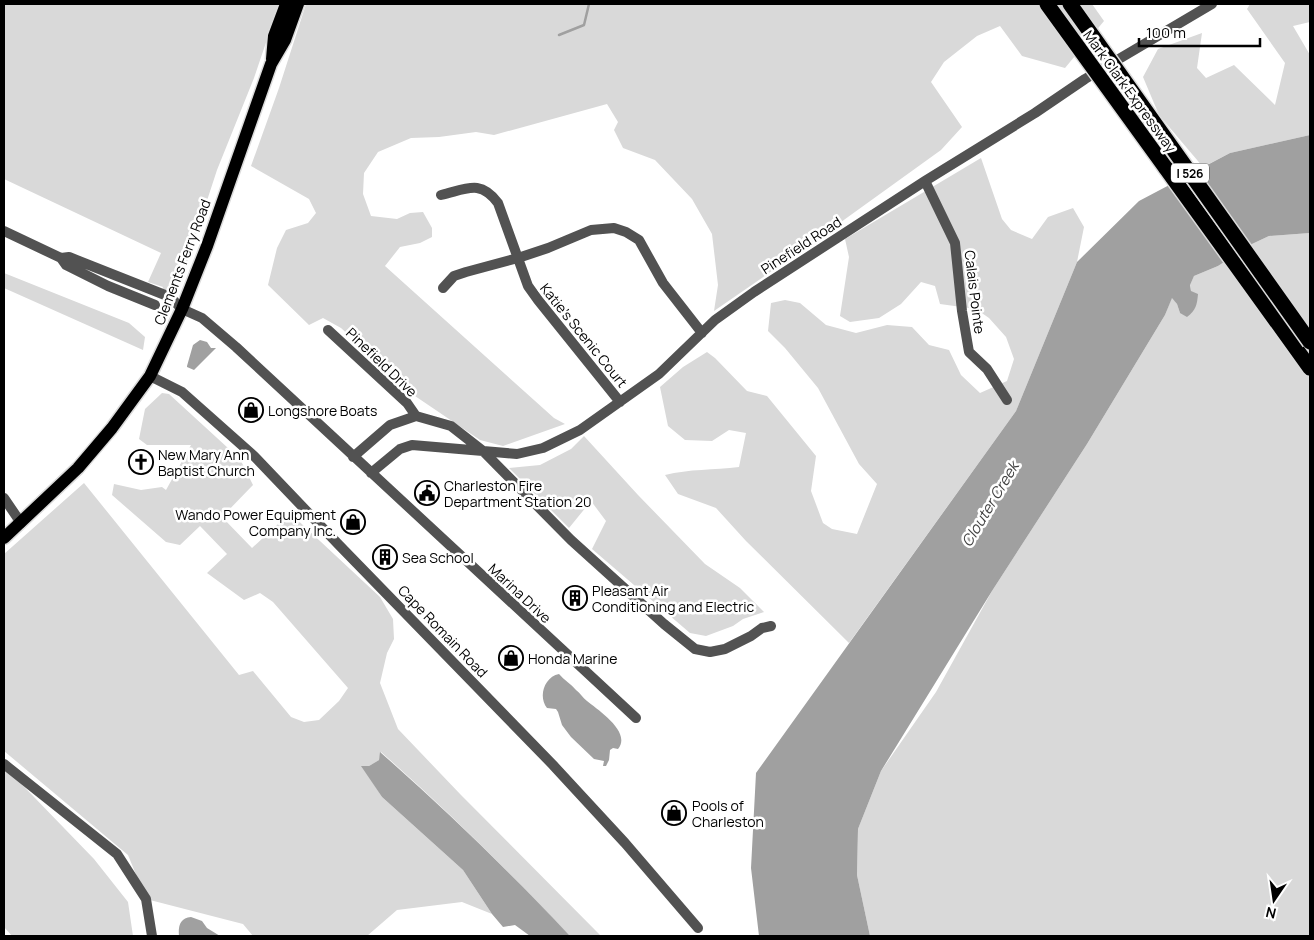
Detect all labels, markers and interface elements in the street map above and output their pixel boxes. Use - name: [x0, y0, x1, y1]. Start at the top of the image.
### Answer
- scale bar: [1139, 15, 1260, 47]
- text: 100 m: [1146, 22, 1186, 43]
- street label: Mark Clark Expressway: [1079, 26, 1181, 156]
- road number: I 526: [1171, 164, 1209, 182]
- street label: Clements Ferry Road: [149, 196, 215, 328]
- street label: Pinefield Road: [757, 212, 845, 278]
- street label: Calais Pointe: [960, 249, 990, 335]
- street label: Katie's Scenic Court: [536, 279, 632, 391]
- street label: Pinefield Drive: [342, 323, 422, 401]
- shop icon: Longshore Boats: [238, 397, 264, 423]
- place label: Longshore Boats: [268, 401, 377, 420]
- place label: New Mary Ann Baptist Church: [158, 445, 255, 480]
- church icon: New Mary Ann Baptist Church: [128, 449, 154, 475]
- water label: Clouter Creek: [956, 455, 1025, 550]
- place label: Charleston Fire Department Station 20: [444, 476, 591, 511]
- public building icon: Charleston Fire Department Station 20: [414, 480, 440, 506]
- place label: Wando Power Equipment Company Inc.: [175, 505, 336, 540]
- shop icon: Wando Power Equipment Company Inc.: [340, 509, 366, 535]
- building icon: Sea School: [372, 544, 398, 570]
- place label: Sea School: [402, 548, 474, 567]
- street label: Marina Drive: [484, 559, 556, 627]
- street label: Cape Romain Road: [394, 581, 492, 681]
- place label: Pleasant Air Conditioning and Electric: [592, 581, 755, 616]
- building icon: Pleasant Air Conditioning and Electric: [562, 585, 588, 611]
- shop icon: Honda Marine: [498, 645, 524, 671]
- place label: Honda Marine: [528, 649, 617, 668]
- place label: Pools of Charleston: [692, 796, 764, 831]
- shop icon: Pools of Charleston: [661, 800, 687, 826]
- north arrow: [1249, 875, 1299, 925]
- text: N: [1264, 903, 1278, 924]

